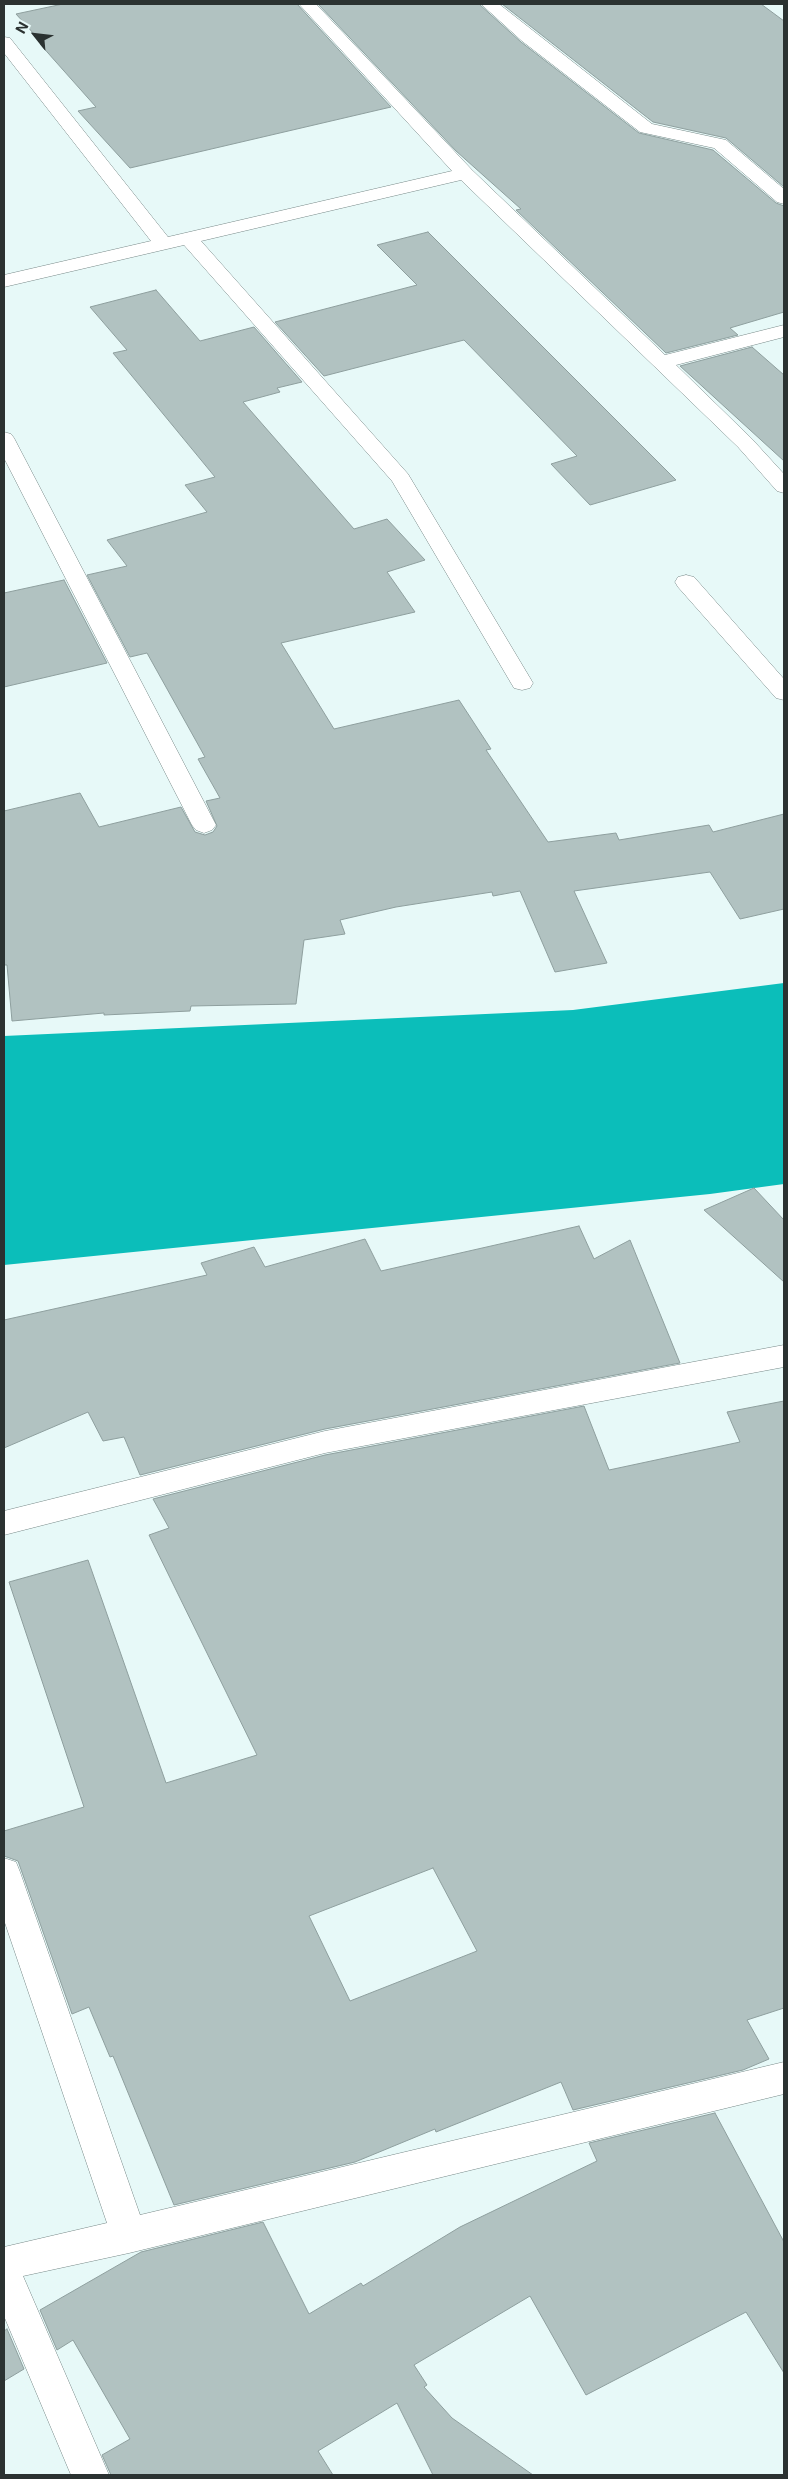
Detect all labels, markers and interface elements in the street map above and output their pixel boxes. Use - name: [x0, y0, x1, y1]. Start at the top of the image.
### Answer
- north arrow: [10, 10, 60, 60]
- text: N: [11, 19, 31, 36]

